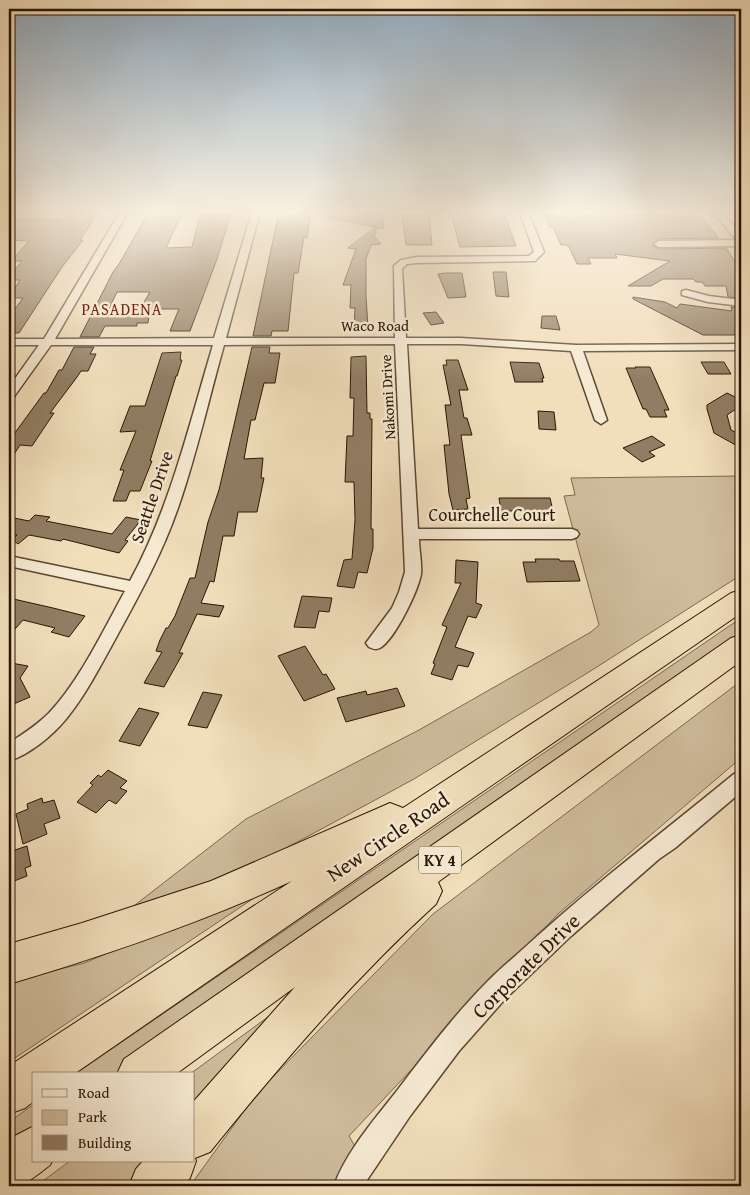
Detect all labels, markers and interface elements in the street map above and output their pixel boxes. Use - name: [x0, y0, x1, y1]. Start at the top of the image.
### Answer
- district label: PASADENA: [82, 297, 162, 321]
- street label: Waco Road: [341, 315, 409, 336]
- street label: Nakomi Drive: [375, 354, 400, 440]
- street label: Seattle Drive: [123, 447, 180, 547]
- street label: Courchelle Court: [428, 501, 556, 528]
- street label: New Circle Road: [320, 784, 456, 889]
- road number: KY 4: [419, 846, 461, 874]
- street label: Corporate Drive: [464, 906, 587, 1025]
- legend: [32, 1072, 195, 1162]
- text: Road: [78, 1082, 109, 1103]
- text: Park: [78, 1106, 107, 1127]
- text: Building: [78, 1132, 132, 1153]

